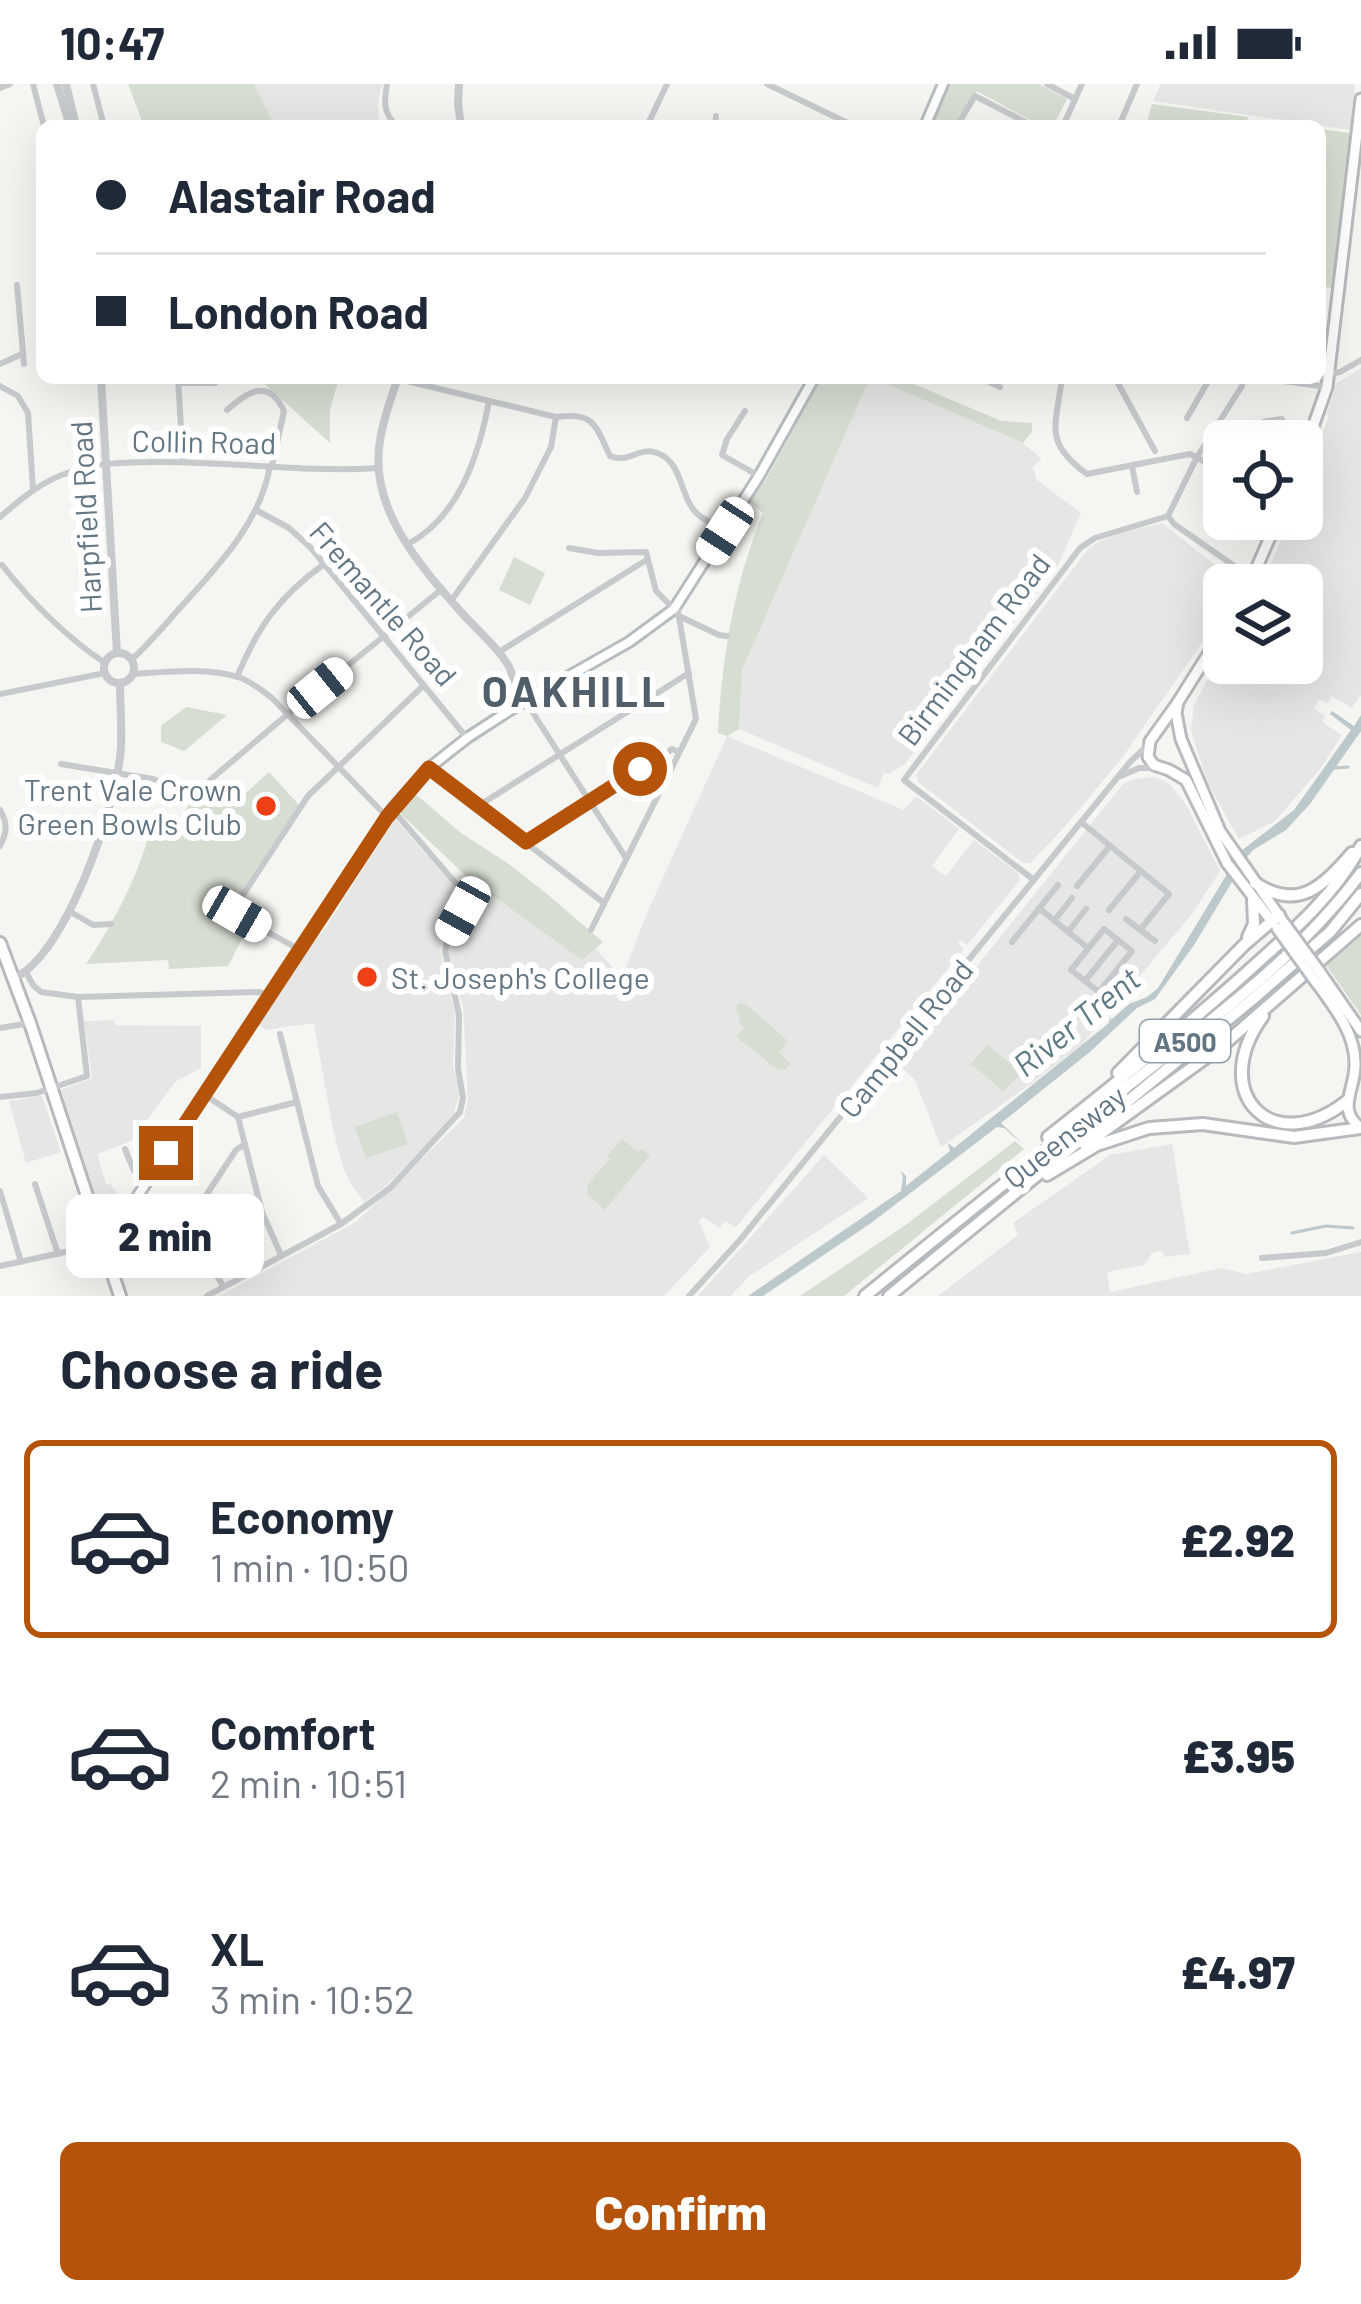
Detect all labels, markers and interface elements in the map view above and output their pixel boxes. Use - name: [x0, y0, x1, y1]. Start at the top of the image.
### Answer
- text: 10:47: [60, 15, 164, 69]
- text: Alastair Road: [168, 168, 436, 222]
- text: London Road: [168, 284, 429, 338]
- street label: Harpfield Road: [62, 420, 108, 614]
- map controls: [1203, 420, 1323, 684]
- button: locate: [1203, 420, 1323, 540]
- street label: Collin Road: [131, 422, 277, 460]
- car: [690, 491, 760, 571]
- street label: Fremantle Road: [303, 513, 465, 693]
- street label: Birmingham Road: [889, 546, 1057, 752]
- button: layers: [1203, 564, 1323, 684]
- car: [281, 651, 359, 725]
- district label: OAKHILL: [482, 665, 668, 715]
- route start: [613, 742, 667, 796]
- place label: Trent Vale Crown Green Bowls Club: [18, 771, 242, 841]
- marker: Trent Vale Crown Green Bowls Club: [253, 793, 279, 819]
- car: [430, 871, 496, 951]
- car: [197, 880, 277, 948]
- street label: Campbell Road: [830, 952, 980, 1124]
- water label: River Trent: [1005, 958, 1148, 1084]
- place label: St. Joseph's College: [391, 959, 650, 995]
- marker: St. Joseph's College: [354, 964, 380, 990]
- road number: A500: [1140, 1020, 1230, 1062]
- street label: Queensway: [996, 1077, 1132, 1195]
- route end: [139, 1126, 193, 1180]
- callout: 2 min: [67, 1195, 265, 1279]
- text: 2 min: [118, 1212, 212, 1259]
- text: Choose a ride: [60, 1335, 384, 1400]
- icon: car: [66, 1485, 174, 1593]
- text: Economy: [210, 1489, 394, 1543]
- text: £2.92: [1180, 1512, 1295, 1566]
- text: 1 min · 10:50: [210, 1543, 409, 1590]
- icon: car: [66, 1701, 174, 1809]
- text: Comfort: [210, 1705, 376, 1759]
- text: £3.95: [1182, 1728, 1295, 1782]
- text: 2 min · 10:51: [210, 1759, 407, 1806]
- icon: car: [66, 1917, 174, 2025]
- text: XL: [210, 1921, 264, 1975]
- text: £4.97: [1181, 1944, 1295, 1998]
- text: 3 min · 10:52: [210, 1975, 415, 2022]
- button: Confirm: [60, 2142, 1301, 2280]

